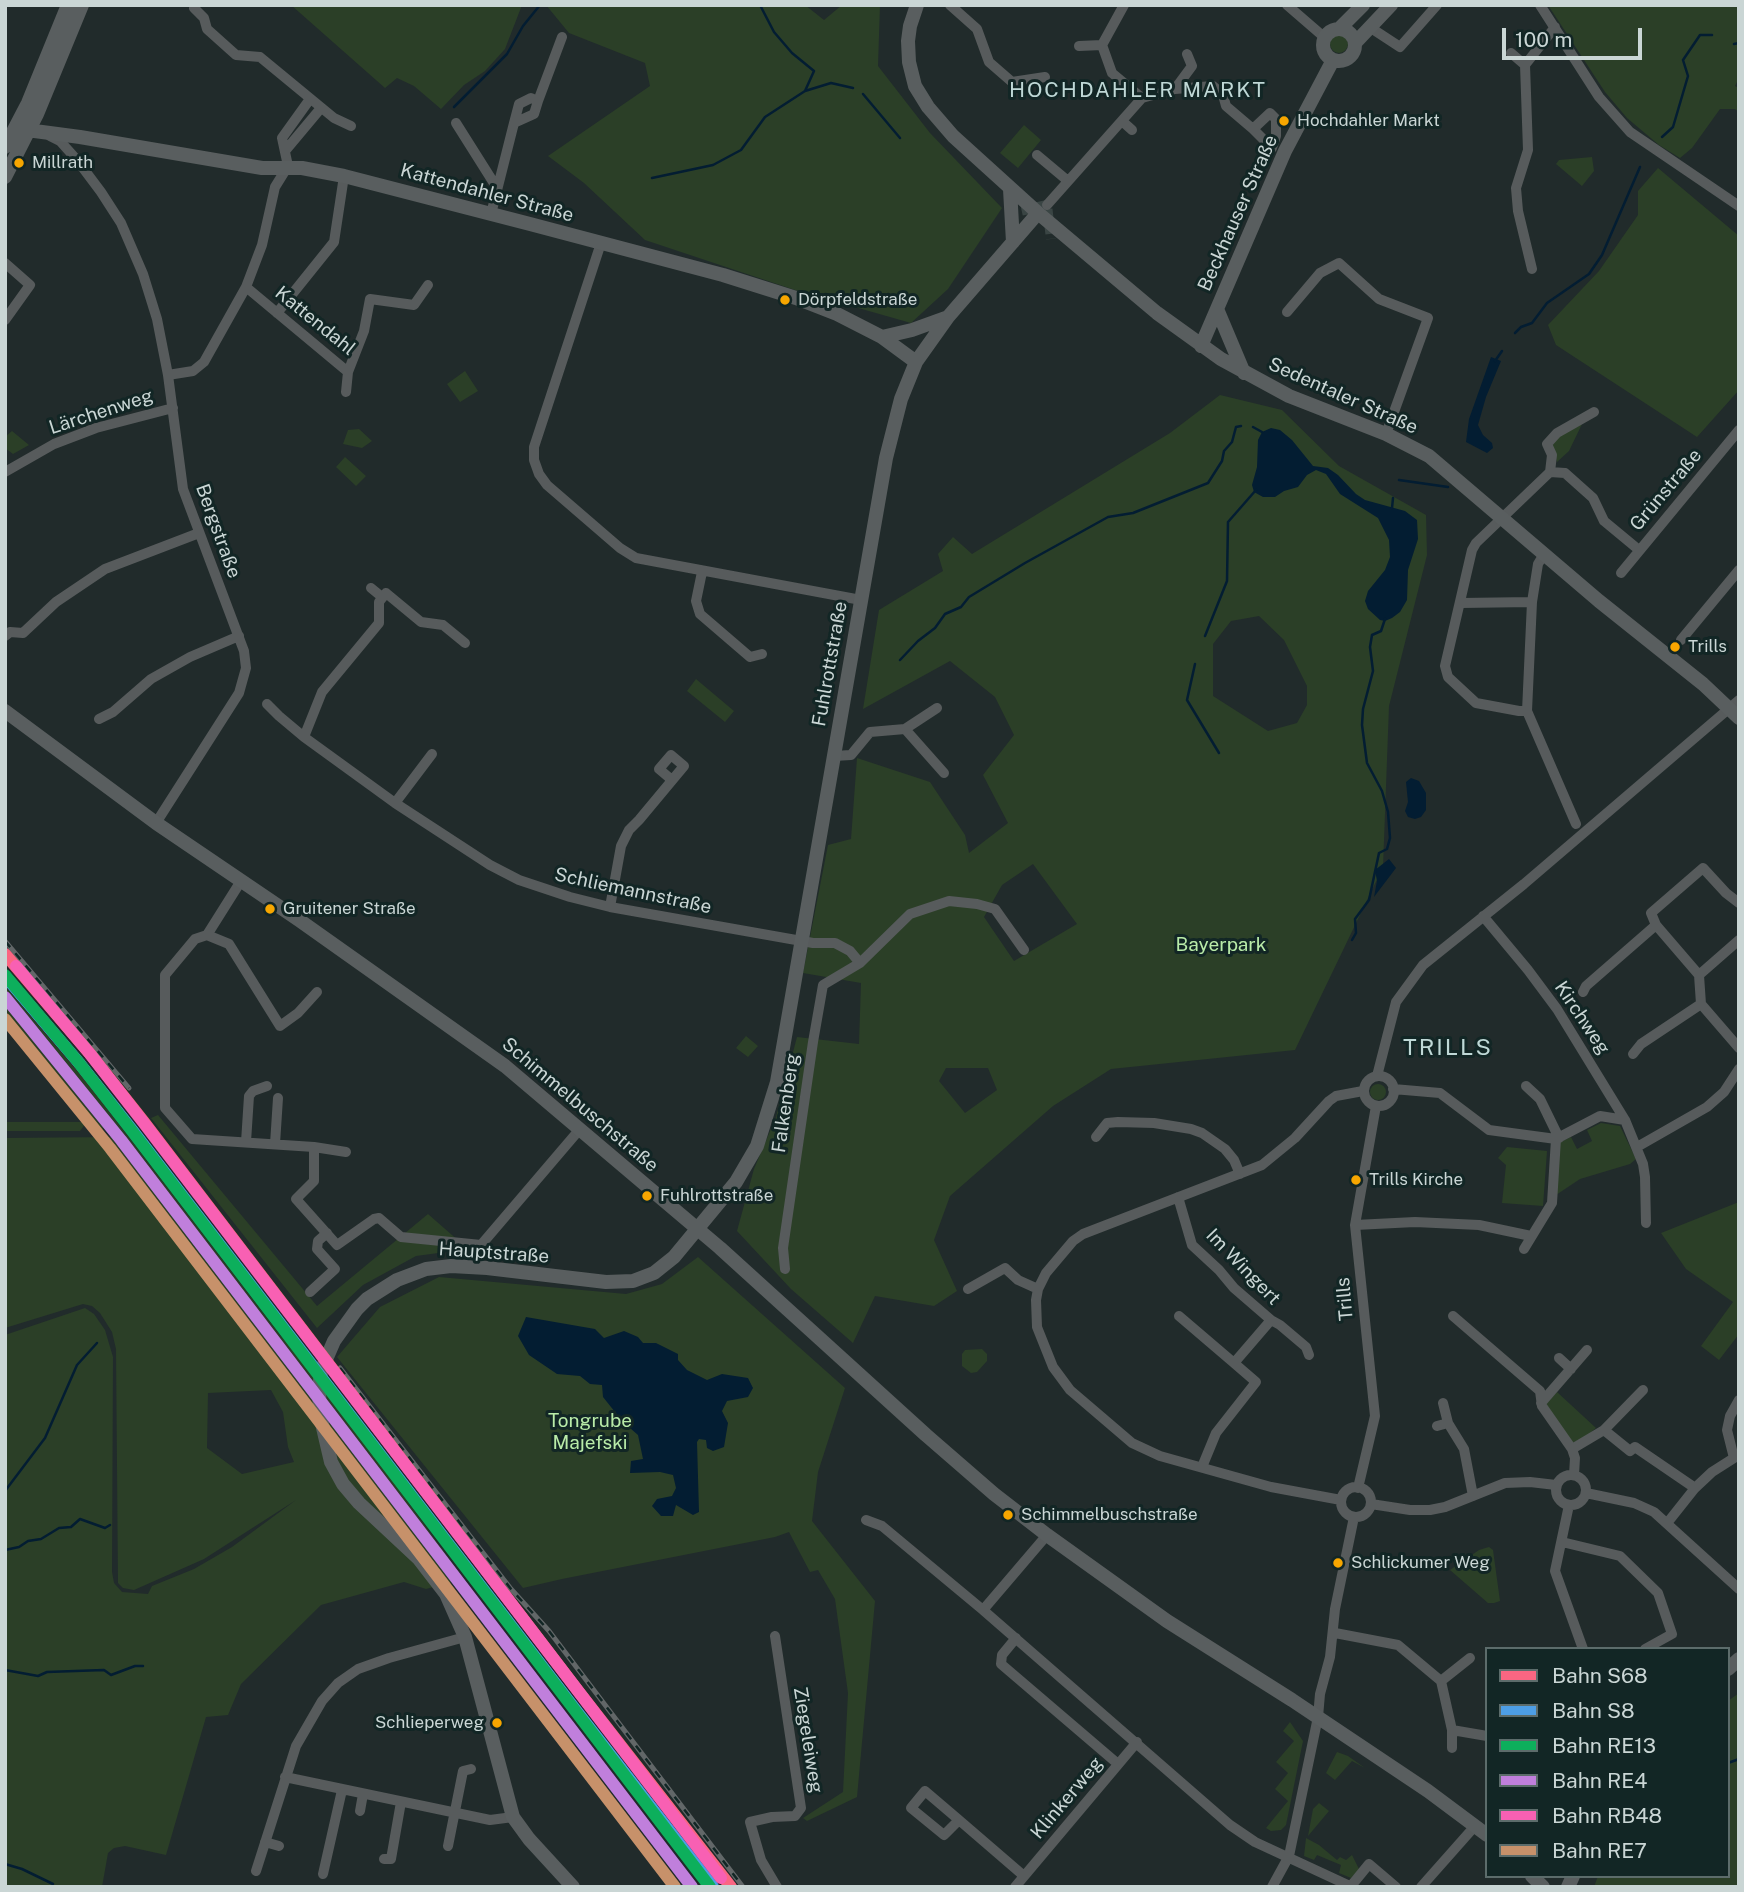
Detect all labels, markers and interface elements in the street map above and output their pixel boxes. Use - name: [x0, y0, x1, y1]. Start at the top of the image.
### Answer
- scale bar: [1506, 14, 1646, 58]
- text: 100 m: [1515, 27, 1572, 52]
- district label: HOCHDAHLER MARKT: [1011, 78, 1265, 104]
- place label: Hochdahler Markt: [1297, 111, 1440, 131]
- marker: Hochdahler Markt: [1277, 114, 1291, 128]
- street label: Beckhauser Straße: [1193, 131, 1283, 295]
- place label: Millrath: [32, 153, 93, 173]
- marker: Millrath: [12, 156, 26, 170]
- street label: Kattendahler Straße: [398, 159, 576, 227]
- street label: Kattendahl: [270, 282, 360, 360]
- place label: Dörpfeldstraße: [798, 290, 917, 310]
- marker: Dörpfeldstraße: [778, 293, 792, 307]
- street label: Sedentaler Straße: [1265, 353, 1421, 439]
- street label: Lärchenweg: [46, 384, 156, 440]
- street label: Grünstraße: [1625, 444, 1707, 536]
- street label: Bergstraße: [190, 481, 246, 581]
- street label: Fuhlrottstraße: [808, 600, 852, 728]
- place label: Trills: [1688, 637, 1727, 657]
- marker: Trills: [1668, 640, 1682, 654]
- street label: Schliemannstraße: [552, 863, 714, 919]
- place label: Gruitener Straße: [283, 899, 416, 919]
- marker: Gruitener Straße: [263, 902, 277, 916]
- park label: Bayerpark: [1176, 934, 1266, 956]
- street label: Kirchweg: [1549, 977, 1615, 1059]
- street label: Schimmelbuschstraße: [497, 1033, 663, 1177]
- district label: TRILLS: [1404, 1034, 1492, 1062]
- street label: Falkenberg: [768, 1052, 804, 1154]
- place label: Trills Kirche: [1369, 1170, 1463, 1190]
- marker: Trills Kirche: [1349, 1173, 1363, 1187]
- place label: Fuhlrottstraße: [660, 1186, 773, 1206]
- marker: Fuhlrottstraße: [640, 1189, 654, 1203]
- street label: Im Wingert: [1201, 1224, 1285, 1310]
- street label: Hauptstraße: [438, 1238, 550, 1268]
- street label: Trills: [1332, 1276, 1358, 1322]
- park label: Tongrube Majefski: [548, 1410, 632, 1454]
- place label: Schimmelbuschstraße: [1021, 1505, 1198, 1525]
- marker: Schimmelbuschstraße: [1001, 1508, 1015, 1522]
- place label: Schlickumer Weg: [1351, 1553, 1490, 1573]
- marker: Schlickumer Weg: [1331, 1556, 1345, 1570]
- legend: [1485, 1647, 1730, 1878]
- text: Bahn S68: [1552, 1663, 1648, 1688]
- street label: Ziegeleiweg: [788, 1685, 828, 1795]
- text: Bahn S8: [1552, 1698, 1635, 1723]
- place label: Schlieperweg: [375, 1713, 484, 1733]
- marker: Schlieperweg: [490, 1716, 504, 1730]
- text: Bahn RE13: [1552, 1733, 1656, 1758]
- street label: Klinkerweg: [1026, 1752, 1108, 1844]
- text: Bahn RE4: [1552, 1768, 1647, 1793]
- text: Bahn RB48: [1552, 1803, 1662, 1828]
- text: Bahn RE7: [1552, 1838, 1647, 1863]

